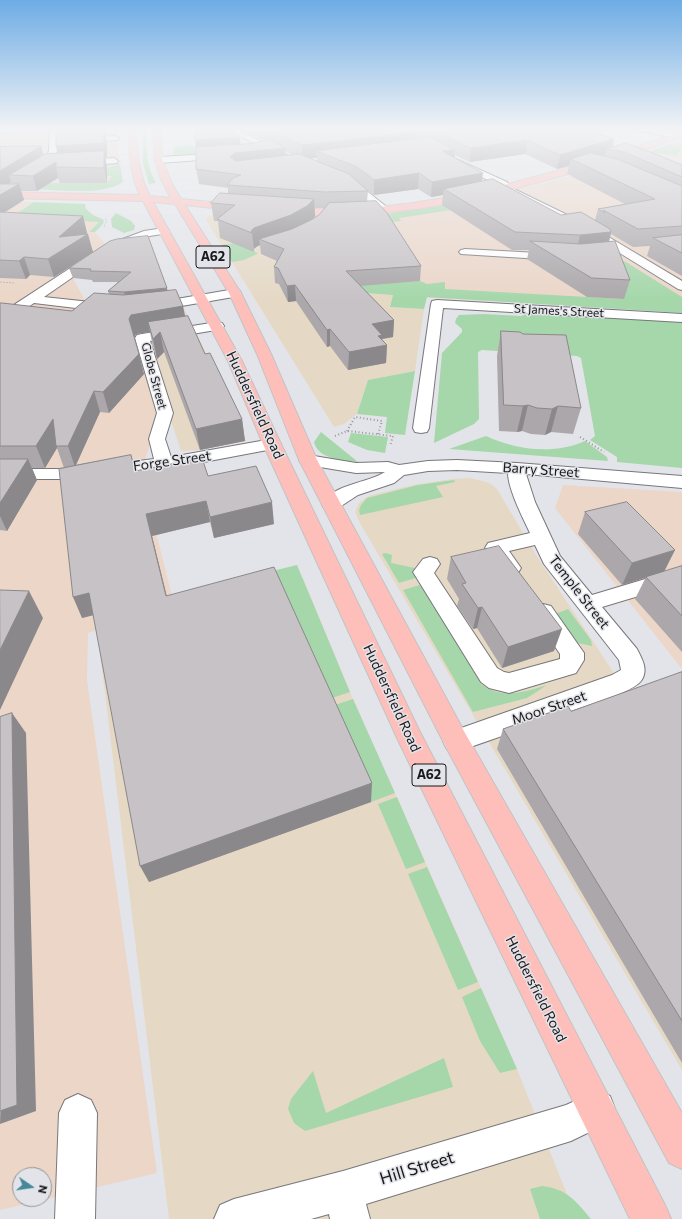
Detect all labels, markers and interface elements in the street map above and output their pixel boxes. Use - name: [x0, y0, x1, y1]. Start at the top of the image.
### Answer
- road number: A62: [196, 246, 230, 268]
- street label: St James's Street: [514, 301, 604, 321]
- street label: Globe Street: [138, 341, 170, 411]
- street label: Huddersfield Road: [223, 348, 287, 462]
- street label: Forge Street: [132, 447, 212, 475]
- street label: Barry Street: [502, 459, 580, 481]
- street label: Temple Street: [545, 552, 613, 632]
- street label: Huddersfield Road: [360, 641, 424, 755]
- street label: Moor Street: [509, 687, 589, 729]
- road number: A62: [412, 764, 446, 786]
- street label: Huddersfield Road: [502, 933, 570, 1045]
- street label: Hill Street: [377, 1147, 457, 1189]
- north arrow: [12, 1167, 52, 1207]
- text: N: [36, 1184, 50, 1195]

